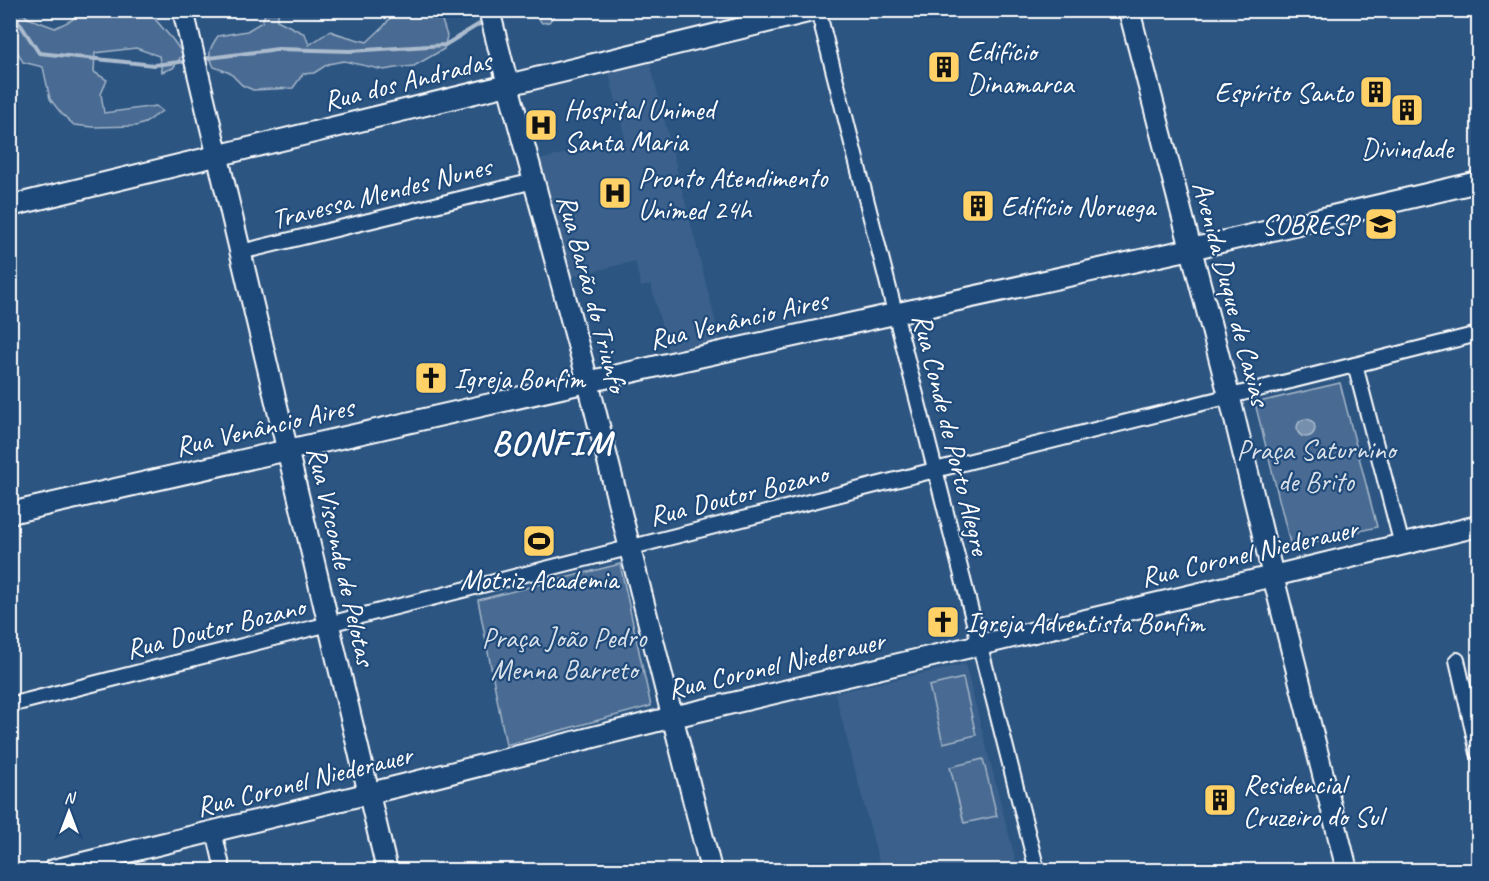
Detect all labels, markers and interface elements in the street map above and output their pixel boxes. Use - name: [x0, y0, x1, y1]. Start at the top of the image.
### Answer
- place label: Edifício Dinamarca: [967, 34, 1075, 101]
- street label: Rua dos Andradas: [320, 42, 497, 118]
- building icon: Edifício Dinamarca: [926, 49, 962, 85]
- building icon: Espírito Santo: [1358, 74, 1394, 110]
- place label: Espírito Santo: [1215, 75, 1355, 110]
- place label: Hospital Unimed Santa Maria: [564, 92, 718, 159]
- building icon: Divindade: [1389, 92, 1425, 128]
- hospital icon: Hospital Unimed Santa Maria: [523, 107, 559, 143]
- place label: Divindade: [1361, 131, 1455, 166]
- street label: Travessa Mendes Nunes: [268, 148, 497, 237]
- place label: Pronto Atendimento Unimed 24h: [638, 160, 829, 227]
- hospital icon: Pronto Atendimento Unimed 24h: [597, 175, 633, 211]
- street label: Avenida Duque de Caxias: [1185, 177, 1279, 411]
- building icon: Edifício Noruega: [960, 188, 996, 224]
- place label: Edifício Noruega: [1001, 189, 1157, 224]
- street label: Rua Barão do Triunfo: [549, 191, 636, 399]
- school or university icon: SOBRESP: [1363, 206, 1399, 242]
- place label: SOBRESP: [1261, 207, 1362, 242]
- street label: Rua Venâncio Aires: [646, 281, 833, 357]
- street label: Rua Conde de Porto Alegre: [905, 310, 999, 560]
- church icon: Igreja Bonfim: [413, 360, 449, 396]
- place label: Igreja Bonfim: [454, 361, 587, 396]
- street label: Rua Venâncio Aires: [172, 388, 359, 464]
- district label: BONFIM: [492, 421, 615, 464]
- park label: Praça Saturnino de Brito: [1237, 432, 1399, 499]
- street label: Rua Visconde de Pelotas: [299, 443, 384, 671]
- street label: Rua Doutor Bozano: [645, 455, 834, 534]
- street label: Rua Coronel Niederauer: [1137, 510, 1363, 594]
- sports icon: Motriz Academia: [521, 523, 557, 559]
- place label: Motriz Academia: [460, 562, 621, 597]
- street label: Rua Doutor Bozano: [122, 588, 311, 667]
- church icon: Igreja Adventista Bonfim: [925, 604, 961, 640]
- place label: Igreja Adventista Bonfim: [966, 605, 1206, 640]
- park label: Praça João Pedro Menna Barreto: [482, 620, 648, 687]
- street label: Rua Coronel Niederauer: [664, 622, 890, 706]
- street label: Rua Coronel Niederauer: [192, 736, 418, 824]
- place label: Residencial Cruzeiro do Sul: [1243, 767, 1388, 834]
- north arrow: [39, 782, 99, 842]
- building icon: Residencial Cruzeiro do Sul: [1202, 782, 1238, 818]
- text: N: [64, 788, 77, 808]

